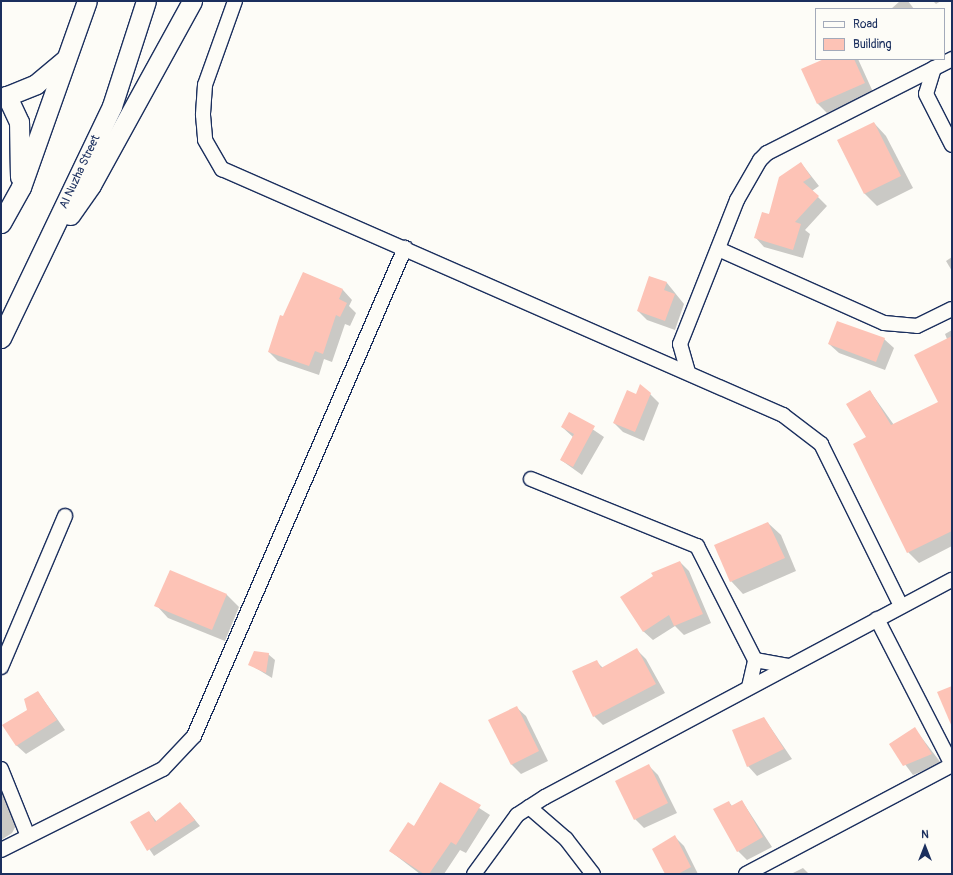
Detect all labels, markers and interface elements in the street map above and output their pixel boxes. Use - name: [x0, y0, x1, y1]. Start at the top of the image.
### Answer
- legend: [815, 8, 945, 60]
- text: Road: [853, 17, 878, 32]
- text: Building: [853, 37, 892, 52]
- street label: Al Nuzha Street: [57, 133, 103, 211]
- north arrow: [905, 827, 945, 867]
- text: N: [921, 828, 929, 841]

